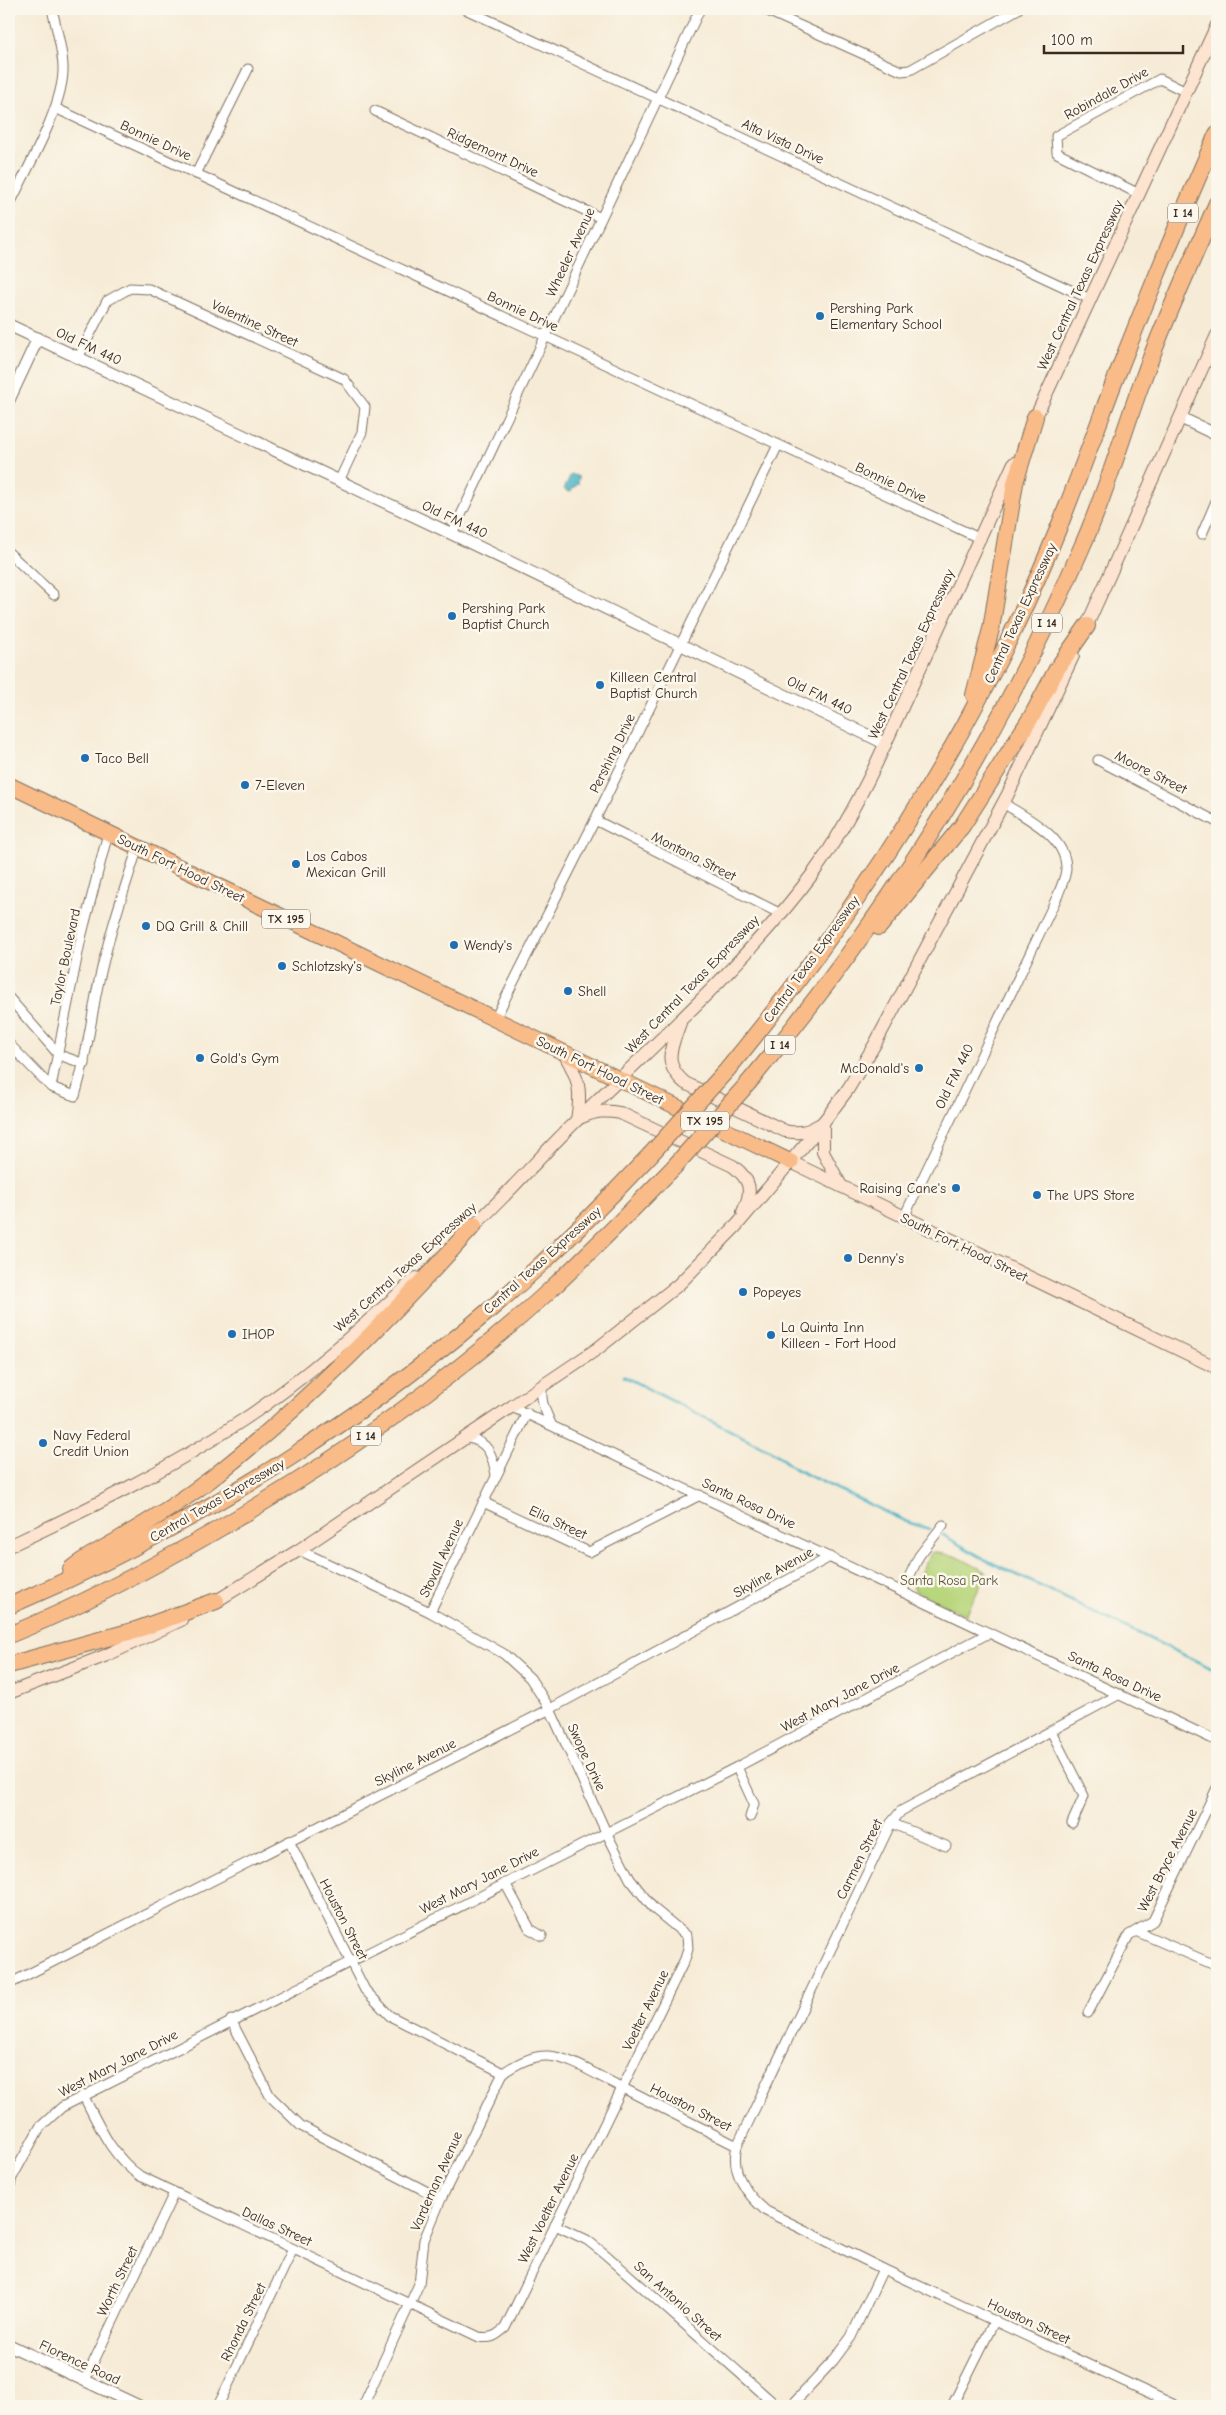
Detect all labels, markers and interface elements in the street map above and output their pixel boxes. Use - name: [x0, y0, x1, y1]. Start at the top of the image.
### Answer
- scale bar: [1044, 22, 1182, 54]
- text: 100 m: [1051, 31, 1093, 49]
- street label: Robindale Drive: [1061, 63, 1151, 124]
- street label: Alta Vista Drive: [739, 115, 827, 168]
- street label: Bonnie Drive: [117, 117, 194, 164]
- street label: Ridgemont Drive: [444, 124, 541, 181]
- street label: West Central Texas Expressway: [1034, 197, 1128, 373]
- road number: I 14: [1168, 204, 1198, 222]
- street label: Wheeler Avenue: [542, 205, 599, 300]
- street label: Bonnie Drive: [484, 288, 561, 335]
- street label: Valentine Street: [209, 296, 302, 351]
- place label: Pershing Park Elementary School: [830, 300, 942, 333]
- marker: Pershing Park Elementary School: [814, 310, 826, 322]
- street label: Old FM 440: [53, 324, 124, 369]
- street label: Bonnie Drive: [852, 459, 929, 506]
- street label: Old FM 440: [419, 497, 490, 542]
- street label: Central Texas Expressway: [980, 540, 1061, 686]
- street label: West Central Texas Expressway: [865, 566, 959, 742]
- place label: Pershing Park Baptist Church: [462, 600, 550, 633]
- marker: Pershing Park Baptist Church: [446, 610, 458, 622]
- road number: I 14: [1032, 614, 1062, 632]
- place label: Killeen Central Baptist Church: [610, 669, 698, 702]
- street label: Old FM 440: [784, 672, 855, 719]
- marker: Killeen Central Baptist Church: [594, 679, 606, 691]
- street label: Pershing Drive: [586, 711, 639, 796]
- street label: Moore Street: [1112, 747, 1191, 798]
- place label: Taco Bell: [95, 750, 149, 767]
- marker: Taco Bell: [79, 752, 91, 764]
- place label: 7-Eleven: [255, 777, 305, 794]
- marker: 7-Eleven: [239, 779, 251, 791]
- street label: Montana Street: [649, 828, 740, 885]
- street label: South Fort Hood Street: [114, 830, 248, 907]
- place label: Los Cabos Mexican Grill: [306, 848, 386, 881]
- marker: Los Cabos Mexican Grill: [290, 858, 302, 870]
- street label: Central Texas Expressway: [760, 892, 864, 1026]
- street label: Taylor Boulevard: [47, 907, 84, 1007]
- road number: TX 195: [262, 910, 310, 929]
- street label: West Central Texas Expressway: [622, 911, 763, 1057]
- place label: DQ Grill & Chill: [156, 918, 248, 935]
- marker: DQ Grill & Chill: [140, 920, 152, 932]
- place label: Wendy's: [464, 937, 512, 954]
- marker: Wendy's: [448, 939, 460, 951]
- place label: Schlotzsky's: [292, 958, 362, 975]
- marker: Schlotzsky's: [276, 960, 288, 972]
- place label: Shell: [578, 983, 606, 1000]
- marker: Shell: [562, 985, 574, 997]
- street label: South Fort Hood Street: [533, 1032, 667, 1109]
- road number: I 14: [765, 1036, 795, 1054]
- street label: Old FM 440: [931, 1041, 978, 1112]
- place label: Gold's Gym: [210, 1050, 279, 1067]
- marker: Gold's Gym: [194, 1052, 206, 1064]
- place label: McDonald's: [840, 1060, 909, 1077]
- marker: McDonald's: [913, 1062, 925, 1074]
- road number: TX 195: [681, 1112, 729, 1130]
- place label: Raising Cane's: [859, 1180, 946, 1197]
- marker: Raising Cane's: [950, 1182, 962, 1194]
- place label: The UPS Store: [1047, 1187, 1134, 1204]
- marker: The UPS Store: [1031, 1189, 1043, 1201]
- street label: West Central Texas Expressway: [331, 1198, 481, 1336]
- street label: Central Texas Expressway: [480, 1202, 605, 1318]
- street label: South Fort Hood Street: [897, 1209, 1031, 1286]
- place label: Denny's: [858, 1250, 904, 1267]
- marker: Denny's: [842, 1252, 854, 1264]
- place label: Popeyes: [753, 1284, 801, 1301]
- marker: Popeyes: [737, 1286, 749, 1298]
- place label: La Quinta Inn Killeen - Fort Hood: [781, 1319, 896, 1352]
- place label: IHOP: [242, 1326, 275, 1343]
- marker: IHOP: [226, 1328, 238, 1340]
- marker: La Quinta Inn Killeen - Fort Hood: [765, 1329, 777, 1341]
- road number: I 14: [351, 1426, 381, 1445]
- place label: Navy Federal Credit Union: [53, 1427, 131, 1460]
- marker: Navy Federal Credit Union: [37, 1437, 49, 1449]
- street label: Central Texas Expressway: [147, 1454, 288, 1546]
- street label: Santa Rosa Drive: [699, 1474, 798, 1533]
- street label: Elia Street: [526, 1502, 590, 1544]
- street label: Stovall Avenue: [416, 1516, 467, 1600]
- street label: Skyline Avenue: [730, 1543, 816, 1601]
- park label: Santa Rosa Park: [900, 1572, 998, 1589]
- street label: Santa Rosa Drive: [1065, 1647, 1164, 1706]
- street label: West Mary Jane Drive: [778, 1659, 902, 1736]
- street label: Swope Drive: [564, 1721, 610, 1794]
- street label: Skyline Avenue: [372, 1735, 459, 1790]
- street label: West Bryce Avenue: [1134, 1806, 1201, 1915]
- street label: Carmen Street: [833, 1815, 887, 1902]
- street label: West Mary Jane Drive: [417, 1843, 542, 1918]
- street label: Houston Street: [316, 1876, 372, 1964]
- street label: Voelter Avenue: [619, 1967, 672, 2053]
- street label: West Mary Jane Drive: [56, 2026, 181, 2101]
- street label: Houston Street: [647, 2080, 735, 2136]
- street label: Vardeman Avenue: [407, 2129, 466, 2234]
- street label: West Voelter Avenue: [514, 2150, 582, 2266]
- street label: Dallas Street: [239, 2203, 315, 2250]
- street label: Worth Street: [93, 2243, 142, 2319]
- street label: San Antonio Street: [630, 2257, 726, 2346]
- street label: Rhonda Street: [217, 2279, 270, 2364]
- street label: Houston Street: [985, 2295, 1074, 2348]
- street label: Florence Road: [37, 2336, 123, 2389]

